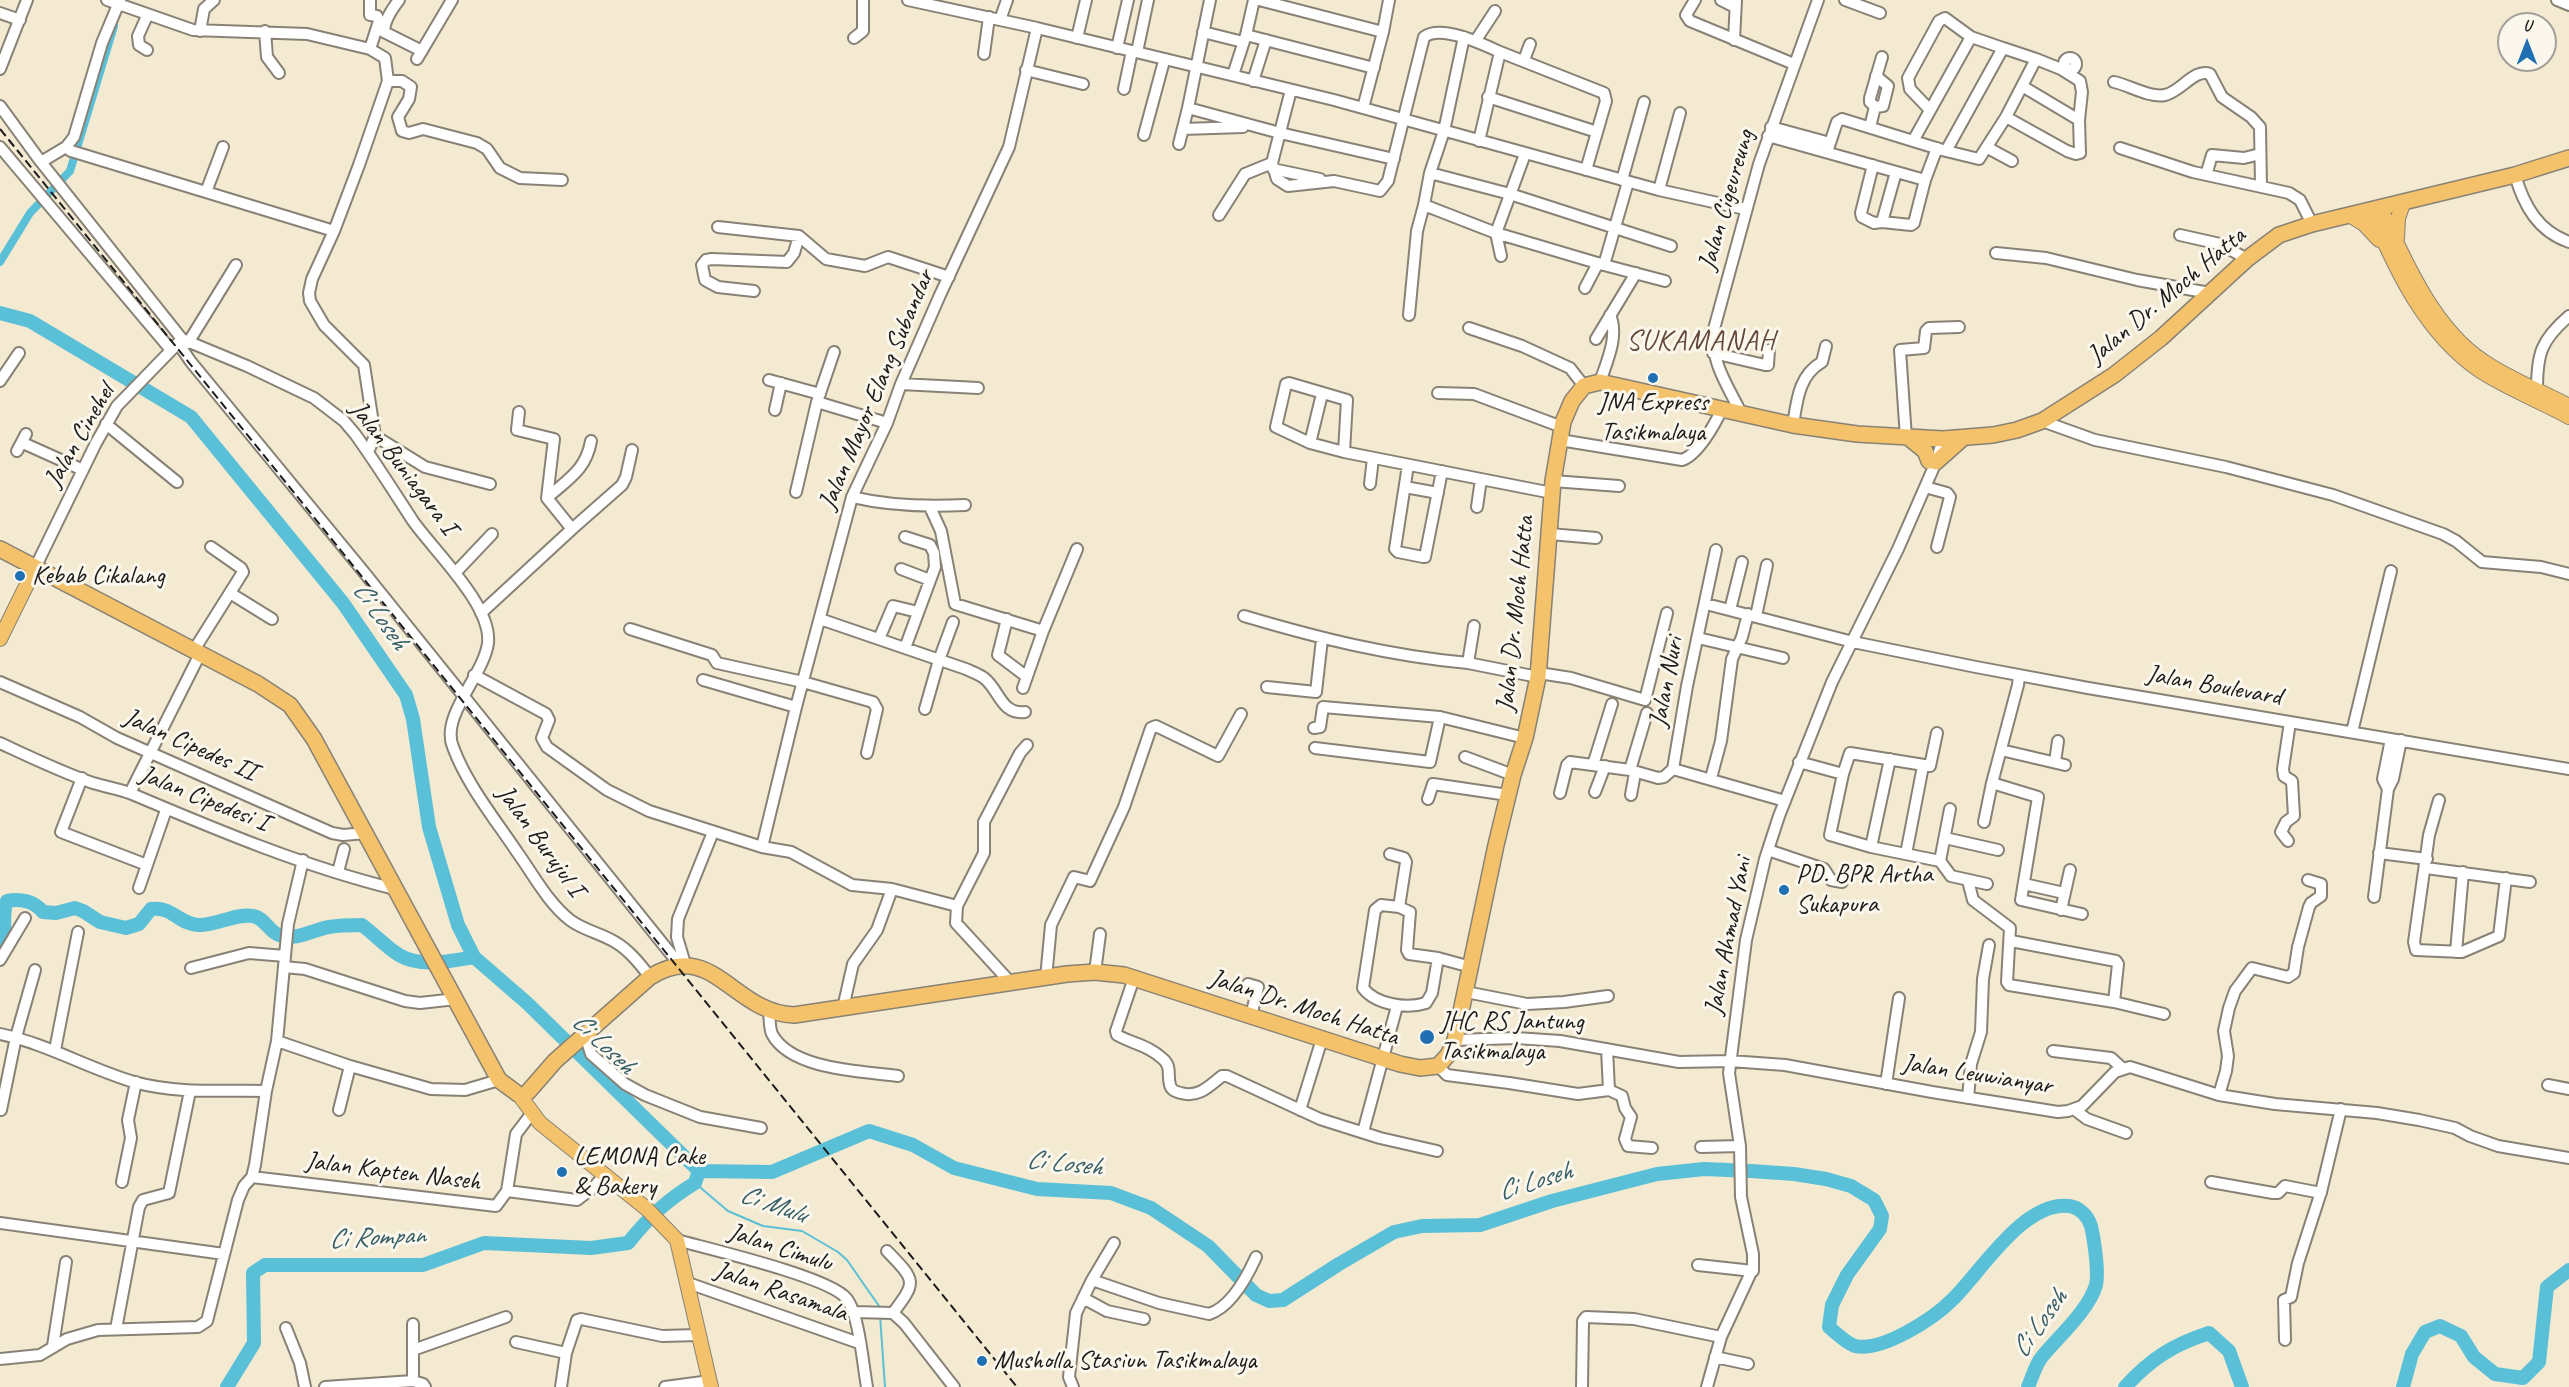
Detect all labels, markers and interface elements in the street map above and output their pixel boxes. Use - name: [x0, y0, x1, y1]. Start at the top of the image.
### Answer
- north arrow: [2497, 12, 2557, 72]
- text: U: [2523, 16, 2531, 36]
- street label: Jalan Cigeureung: [1692, 126, 1762, 274]
- street label: Jalan Dr. Moch Hatta: [2082, 221, 2252, 371]
- street label: Jalan Mayor Elang Subandar: [812, 266, 942, 514]
- district label: SUKAMANAH: [1627, 325, 1775, 359]
- marker: JNA Express Tasikmalaya: [1646, 371, 1660, 385]
- street label: Jalan Cinehel: [38, 379, 122, 493]
- place label: JNA Express Tasikmalaya: [1598, 387, 1708, 448]
- street label: Jalan Buniagara I: [343, 395, 463, 541]
- street label: Jalan Dr. Moch Hatta: [1490, 514, 1542, 714]
- place label: Kebab Cikalang: [32, 560, 165, 592]
- marker: Kebab Cikalang: [13, 569, 27, 583]
- water label: Ci Loseh: [345, 576, 415, 656]
- street label: Jalan Nuri: [1643, 634, 1691, 730]
- street label: Jalan Boulevard: [2144, 659, 2284, 713]
- street label: Jalan Cipedes II: [119, 702, 261, 788]
- street label: Jalan Cipedesi I: [135, 759, 273, 839]
- street label: Jalan Burujul I: [489, 779, 591, 903]
- street label: Jalan Ahmad Yani: [1698, 855, 1760, 1017]
- place label: PD. BPR Artha Sukapura: [1796, 859, 1933, 921]
- marker: PD. BPR Artha Sukapura: [1777, 883, 1791, 897]
- street label: Jalan Dr. Moch Hatta: [1206, 963, 1402, 1053]
- water label: Ci Loseh: [565, 1006, 641, 1082]
- place label: JHC RS Jantung Tasikmalaya: [1440, 1006, 1584, 1068]
- marker: JHC RS Jantung Tasikmalaya: [1418, 1028, 1436, 1046]
- street label: Jalan Leuwianyar: [1900, 1048, 2054, 1102]
- place label: LEMONA Cake & Bakery: [574, 1141, 705, 1202]
- water label: Ci Loseh: [1025, 1144, 1103, 1184]
- street label: Jalan Kapten Naseh: [304, 1146, 482, 1198]
- water label: Ci Loseh: [1494, 1155, 1576, 1209]
- marker: LEMONA Cake & Bakery: [555, 1165, 569, 1179]
- water label: Ci Mulu: [735, 1179, 811, 1231]
- street label: Jalan Cimulu: [724, 1217, 836, 1279]
- water label: Ci Rompan: [328, 1219, 426, 1257]
- street label: Jalan Rasamala: [710, 1255, 852, 1329]
- water label: Ci Loseh: [2005, 1284, 2075, 1364]
- place label: Musholla Stasiun Tasikmalaya: [994, 1345, 1257, 1377]
- marker: Musholla Stasiun Tasikmalaya: [975, 1354, 989, 1368]

